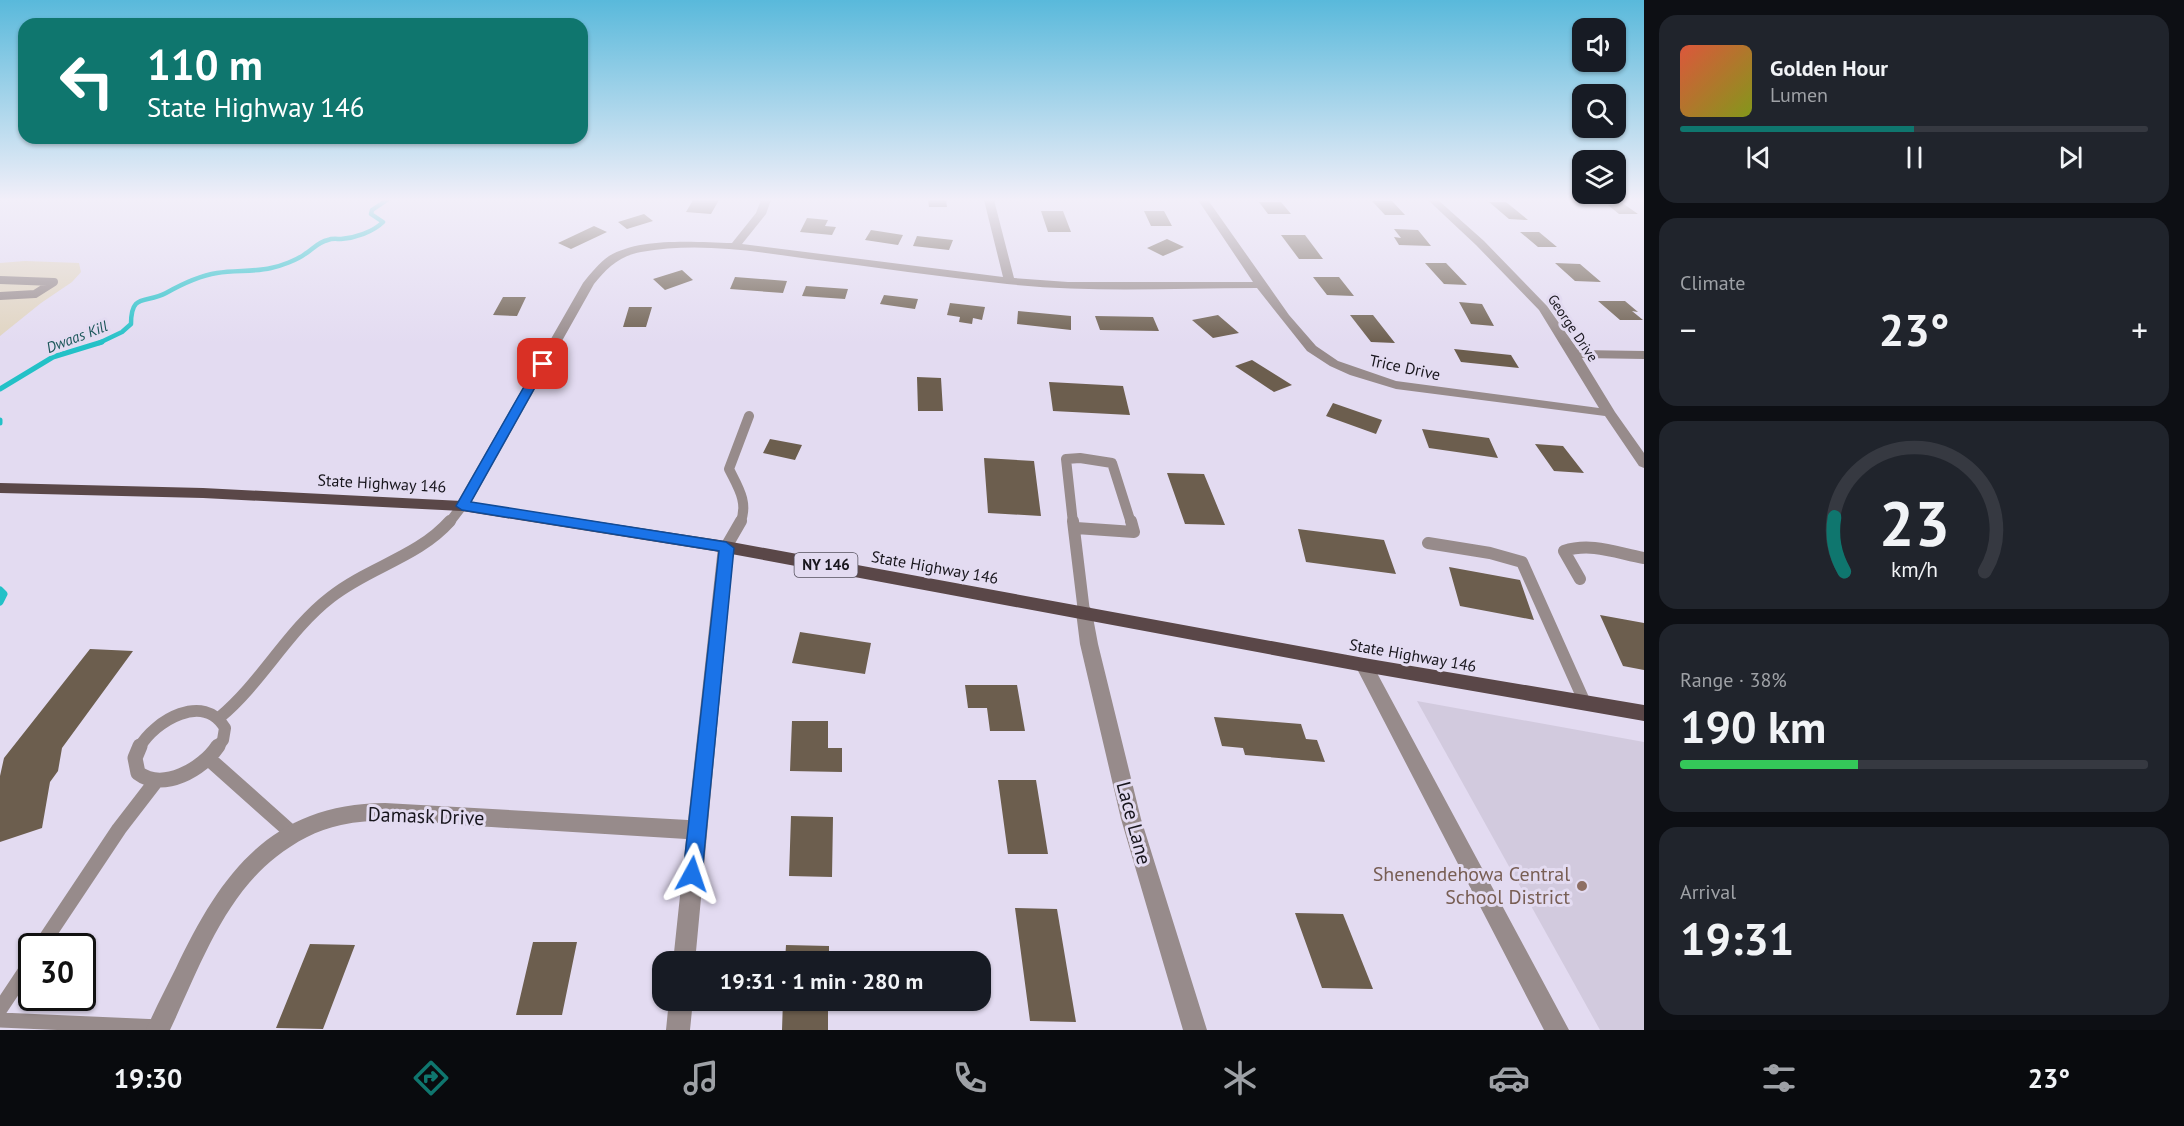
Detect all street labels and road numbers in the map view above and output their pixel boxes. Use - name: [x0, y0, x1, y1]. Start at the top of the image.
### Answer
- street label: George Drive: [1544, 291, 1602, 365]
- street label: Trice Drive: [1368, 350, 1442, 384]
- street label: State Highway 146: [317, 470, 447, 496]
- street label: State Highway 146: [870, 546, 1000, 588]
- road number: NY 146: [794, 553, 858, 577]
- street label: State Highway 146: [1348, 634, 1478, 676]
- street label: Lace Lane: [1110, 779, 1158, 867]
- street label: Damask Drive: [367, 801, 485, 831]

